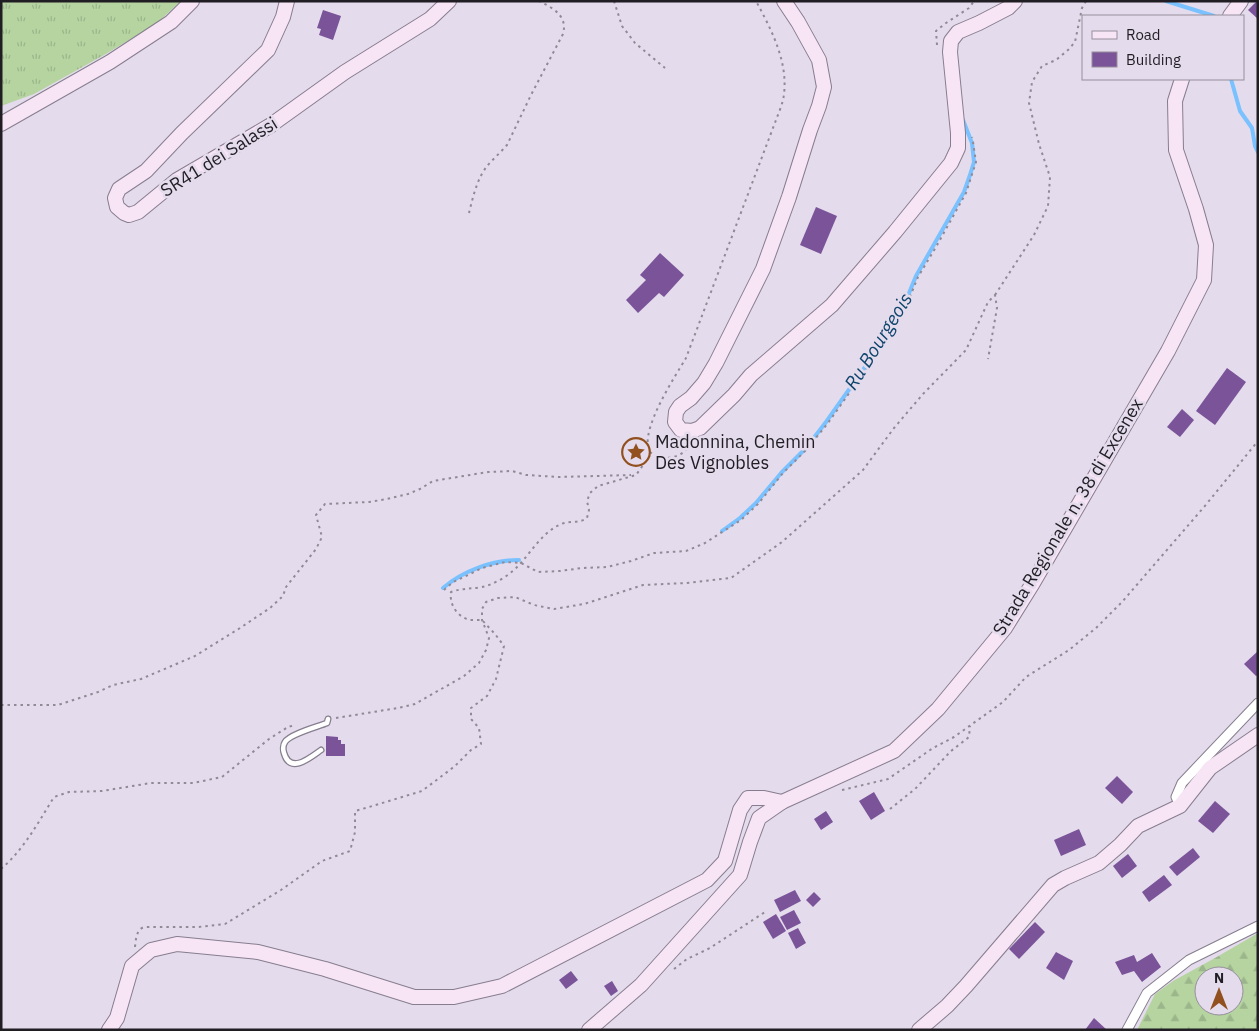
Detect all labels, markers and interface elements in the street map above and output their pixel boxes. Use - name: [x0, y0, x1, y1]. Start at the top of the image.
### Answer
- legend: [1082, 15, 1244, 80]
- text: Road: [1126, 25, 1161, 44]
- text: Building: [1126, 50, 1181, 69]
- street label: SR41 dei Salassi: [156, 111, 281, 202]
- water label: Ru Bourgeois: [839, 288, 917, 394]
- street label: Strada Regionale n. 38 di Excenex: [987, 394, 1148, 640]
- place label: Madonnina, Chemin Des Vignobles: [655, 430, 816, 474]
- place icon: Madonnina, Chemin Des Vignobles: [621, 437, 651, 467]
- north arrow: [1194, 966, 1244, 1016]
- text: N: [1214, 969, 1224, 987]

